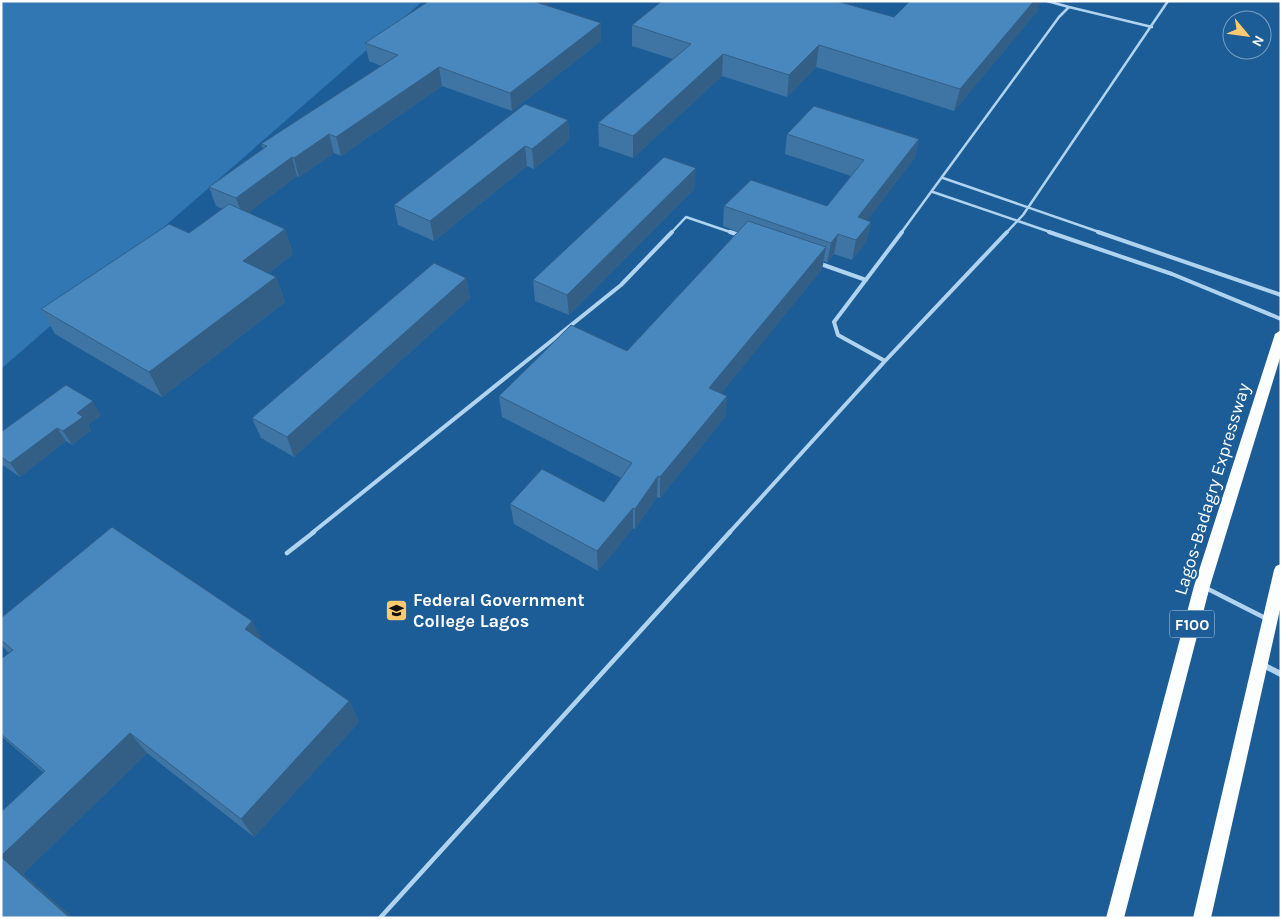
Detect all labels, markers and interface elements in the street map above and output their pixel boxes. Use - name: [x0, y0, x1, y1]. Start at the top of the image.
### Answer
- north arrow: [1222, 10, 1272, 60]
- text: N: [1248, 33, 1268, 50]
- street label: Lagos-Badagry Expressway: [1169, 380, 1255, 598]
- place label: Federal Government College Lagos: [413, 589, 585, 632]
- school or university icon: Federal Government College Lagos: [385, 598, 409, 622]
- road number: F100: [1170, 610, 1214, 638]

